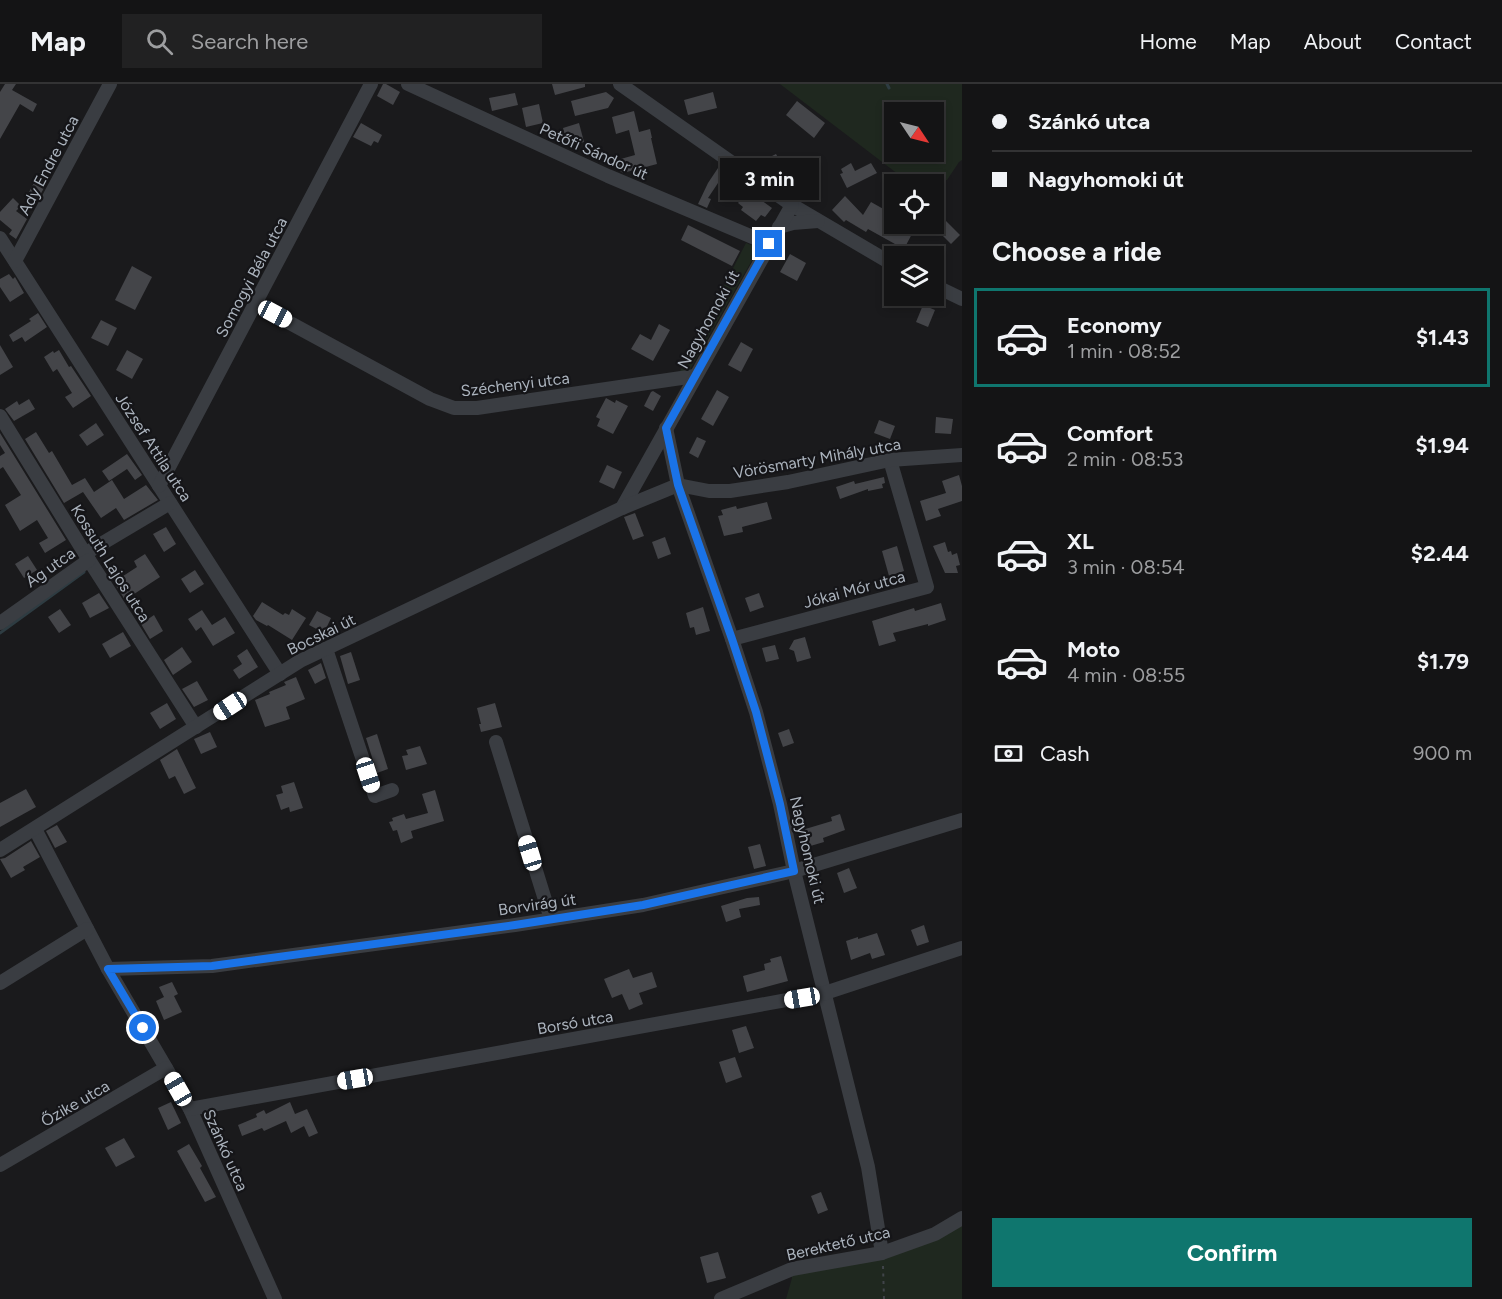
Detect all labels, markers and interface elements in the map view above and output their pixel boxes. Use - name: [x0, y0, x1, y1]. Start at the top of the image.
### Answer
- search box: [122, 14, 542, 68]
- text: Map: [30, 24, 86, 58]
- icon: search: [143, 25, 176, 58]
- text: Search here: [191, 28, 308, 55]
- text: Home: [1140, 29, 1197, 54]
- text: Map: [1230, 29, 1271, 54]
- text: About: [1304, 29, 1362, 54]
- text: Contact: [1395, 29, 1472, 54]
- north arrow: [884, 102, 944, 162]
- map controls: [884, 102, 944, 306]
- text: Szánkó utca: [1028, 108, 1150, 135]
- street label: Ady Endre utca: [14, 112, 83, 218]
- street label: Petőfi Sándor út: [537, 119, 651, 184]
- callout: 3 min: [720, 157, 818, 199]
- text: Nagyhomoki út: [1028, 166, 1184, 193]
- text: 3 min: [745, 167, 794, 191]
- button: locate: [884, 174, 944, 234]
- street label: Somogyi Béla utca: [212, 214, 291, 341]
- route end: [755, 230, 782, 257]
- text: Choose a ride: [992, 235, 1161, 268]
- button: layers: [884, 246, 944, 306]
- street label: Nagyhomoki út: [673, 267, 743, 372]
- car: [255, 298, 295, 330]
- icon: car: [995, 311, 1049, 365]
- text: Economy: [1067, 312, 1162, 339]
- text: $1.43: [1416, 324, 1469, 351]
- text: 1 min · 08:52: [1067, 339, 1181, 363]
- street label: Széchenyi utca: [460, 368, 571, 401]
- street label: József Attila utca: [111, 389, 196, 505]
- icon: car: [995, 419, 1049, 473]
- text: Comfort: [1067, 420, 1153, 447]
- text: $1.94: [1415, 432, 1469, 459]
- street label: Vörösmarty Mihály utca: [732, 434, 902, 483]
- text: 2 min · 08:53: [1067, 447, 1183, 471]
- street label: Kossuth Lajos utca: [67, 501, 154, 626]
- icon: car: [995, 527, 1049, 581]
- text: XL: [1067, 528, 1094, 555]
- text: $2.44: [1411, 540, 1469, 567]
- street label: Ág utca: [22, 544, 79, 591]
- text: 3 min · 08:54: [1067, 555, 1185, 579]
- street label: Jókai Mór utca: [801, 567, 907, 612]
- street label: Bocskai út: [284, 610, 358, 659]
- icon: car: [995, 635, 1049, 689]
- text: Moto: [1067, 636, 1120, 663]
- text: $1.79: [1417, 648, 1469, 675]
- text: 4 min · 08:55: [1067, 663, 1185, 687]
- car: [210, 689, 250, 723]
- icon: cash: [992, 737, 1025, 770]
- text: Cash: [1040, 740, 1090, 767]
- text: 900 m: [1413, 741, 1472, 765]
- car: [354, 755, 382, 795]
- street label: Nagyhomoki út: [786, 794, 829, 906]
- car: [516, 833, 544, 873]
- street label: Borvirág út: [497, 890, 577, 919]
- car: [783, 986, 821, 1010]
- street label: Borsó utca: [536, 1006, 615, 1039]
- route start: [129, 1014, 156, 1041]
- car: [336, 1067, 374, 1091]
- car: [161, 1069, 195, 1109]
- street label: Őzike utca: [38, 1076, 113, 1131]
- street label: Szánkó utca: [199, 1106, 252, 1194]
- button: Confirm: [992, 1218, 1472, 1287]
- street label: Berektető utca: [784, 1222, 892, 1265]

